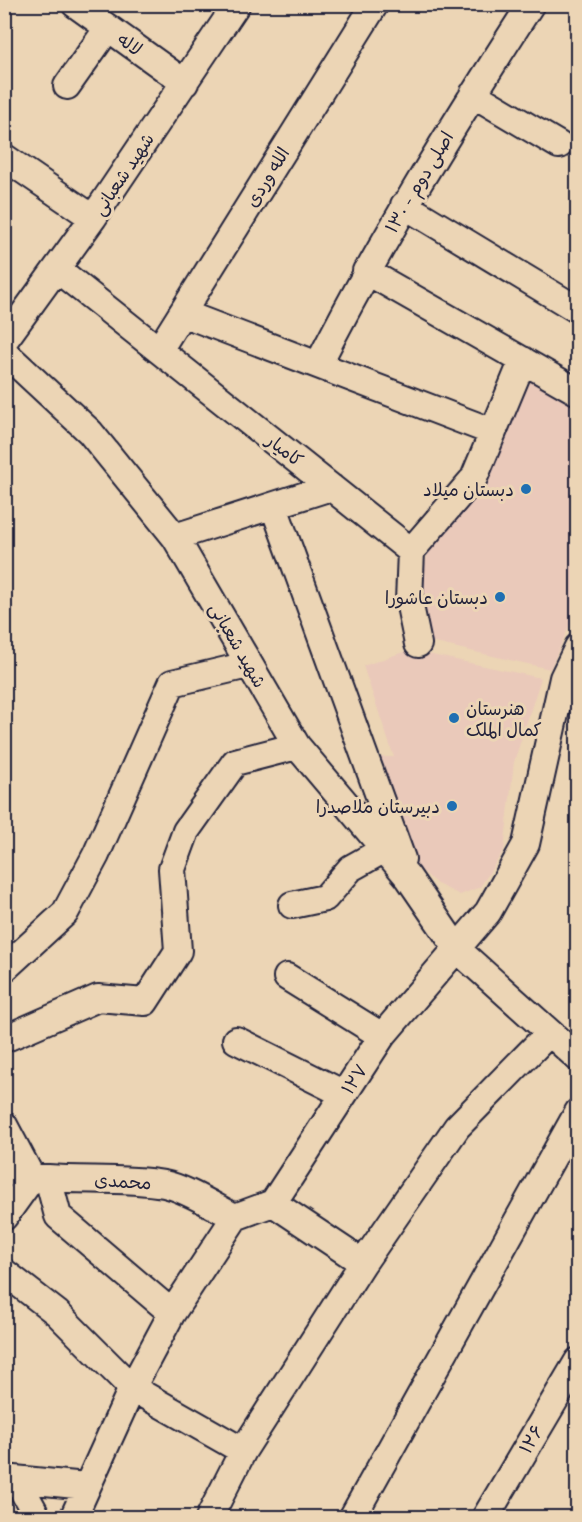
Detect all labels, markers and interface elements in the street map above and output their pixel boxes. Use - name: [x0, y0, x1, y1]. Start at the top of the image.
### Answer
- street label: لاله: [113, 27, 147, 61]
- street label: اصلی دوم - ۱۳۰: [380, 127, 461, 239]
- street label: شهید شعبانی: [87, 128, 159, 220]
- street label: الله وردی: [240, 143, 294, 211]
- street label: کامیار: [260, 427, 308, 472]
- place label: دبستان میلاد: [423, 478, 514, 501]
- marker: دبستان میلاد: [519, 482, 533, 496]
- place label: دبستان عاشورا: [385, 586, 488, 609]
- marker: دبستان عاشورا: [493, 590, 507, 604]
- street label: شهید شعبانی: [204, 598, 272, 692]
- place label: هنرستان کمال الملک: [466, 697, 542, 741]
- marker: هنرستان کمال الملک: [447, 711, 461, 725]
- place label: دبیرستان ملاصدرا: [316, 795, 440, 818]
- marker: دبیرستان ملاصدرا: [445, 799, 459, 813]
- street label: ۱۲۷: [336, 1060, 372, 1098]
- street label: محمدی: [94, 1168, 152, 1194]
- street label: ۱۲۶: [514, 1420, 548, 1458]

